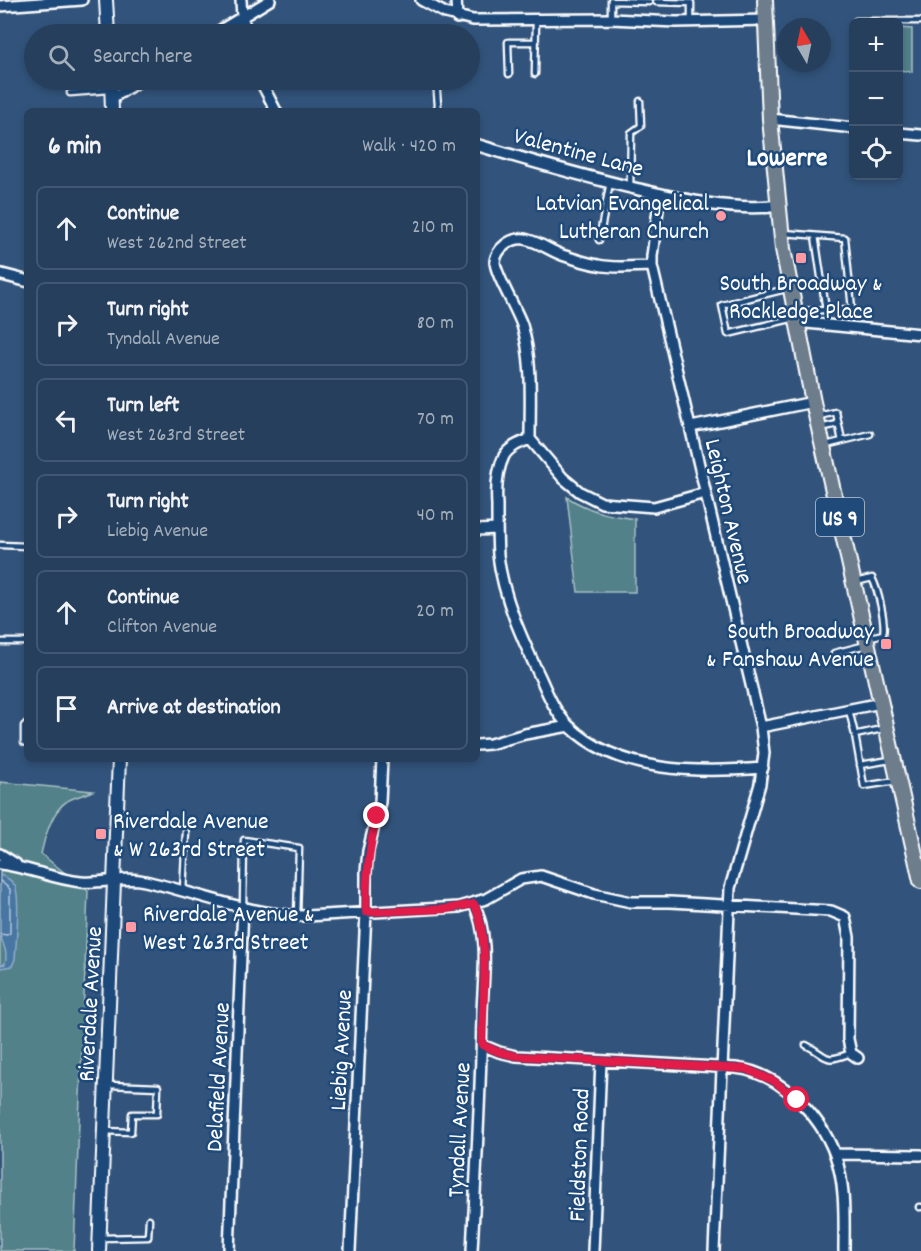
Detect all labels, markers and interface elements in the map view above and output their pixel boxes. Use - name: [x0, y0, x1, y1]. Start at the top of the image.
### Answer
- north arrow: [777, 18, 831, 72]
- map controls: [849, 18, 903, 180]
- button: +: [849, 18, 903, 72]
- search box: [24, 24, 480, 90]
- icon: search: [45, 41, 78, 74]
- text: Search here: [93, 42, 192, 73]
- button: −: [849, 72, 903, 126]
- street label: Valentine Lane: [509, 120, 647, 188]
- button: locate: [849, 126, 903, 180]
- text: 6 min: [48, 129, 101, 166]
- text: Walk · 420 m: [362, 133, 456, 161]
- district label: Lowerre: [746, 141, 828, 178]
- place label: Latvian Evangelical Lutheran Church: [536, 188, 709, 250]
- text: Continue: [107, 199, 179, 230]
- marker: Latvian Evangelical Lutheran Church: [714, 209, 728, 223]
- icon: ahead: [50, 212, 83, 245]
- text: 210 m: [412, 214, 454, 242]
- text: West 262nd Street: [107, 230, 247, 258]
- marker: South Broadway & Rockledge Place: [794, 251, 808, 265]
- place label: South Broadway & Rockledge Place: [720, 268, 882, 330]
- text: Turn right: [107, 295, 189, 326]
- icon: right: [50, 308, 83, 341]
- text: 80 m: [417, 310, 454, 338]
- text: Tyndall Avenue: [107, 326, 220, 354]
- text: Turn left: [107, 391, 179, 422]
- icon: left: [50, 404, 83, 437]
- text: 70 m: [417, 406, 454, 434]
- text: West 263rd Street: [107, 422, 245, 450]
- street label: Leighton Avenue: [694, 436, 760, 588]
- text: Turn right: [107, 487, 189, 518]
- road number: US 9: [816, 498, 864, 536]
- icon: right: [50, 500, 83, 533]
- text: 40 m: [416, 502, 454, 530]
- text: Liebig Avenue: [107, 518, 208, 546]
- text: Continue: [107, 583, 179, 614]
- icon: ahead: [50, 596, 83, 629]
- text: 20 m: [416, 598, 454, 626]
- text: Clifton Avenue: [107, 614, 217, 642]
- place label: South Broadway & Fanshaw Avenue: [706, 616, 875, 678]
- marker: South Broadway & Fanshaw Avenue: [879, 637, 893, 651]
- icon: arrive: [50, 692, 83, 725]
- text: Arrive at destination: [107, 693, 281, 724]
- route end: [363, 802, 389, 828]
- place label: Riverdale Avenue & W 263rd Street: [113, 806, 269, 868]
- marker: Riverdale Avenue & W 263rd Street: [94, 827, 108, 841]
- place label: Riverdale Avenue & West 263rd Street: [143, 899, 315, 961]
- marker: Riverdale Avenue & West 263rd Street: [124, 920, 138, 934]
- street label: Riverdale Avenue: [71, 926, 113, 1083]
- street label: Liebig Avenue: [323, 989, 363, 1112]
- street label: Delafield Avenue: [199, 1002, 241, 1153]
- street label: Tyndall Avenue: [440, 1062, 482, 1199]
- route start: [783, 1086, 809, 1112]
- street label: Fieldston Road: [562, 1088, 600, 1223]

